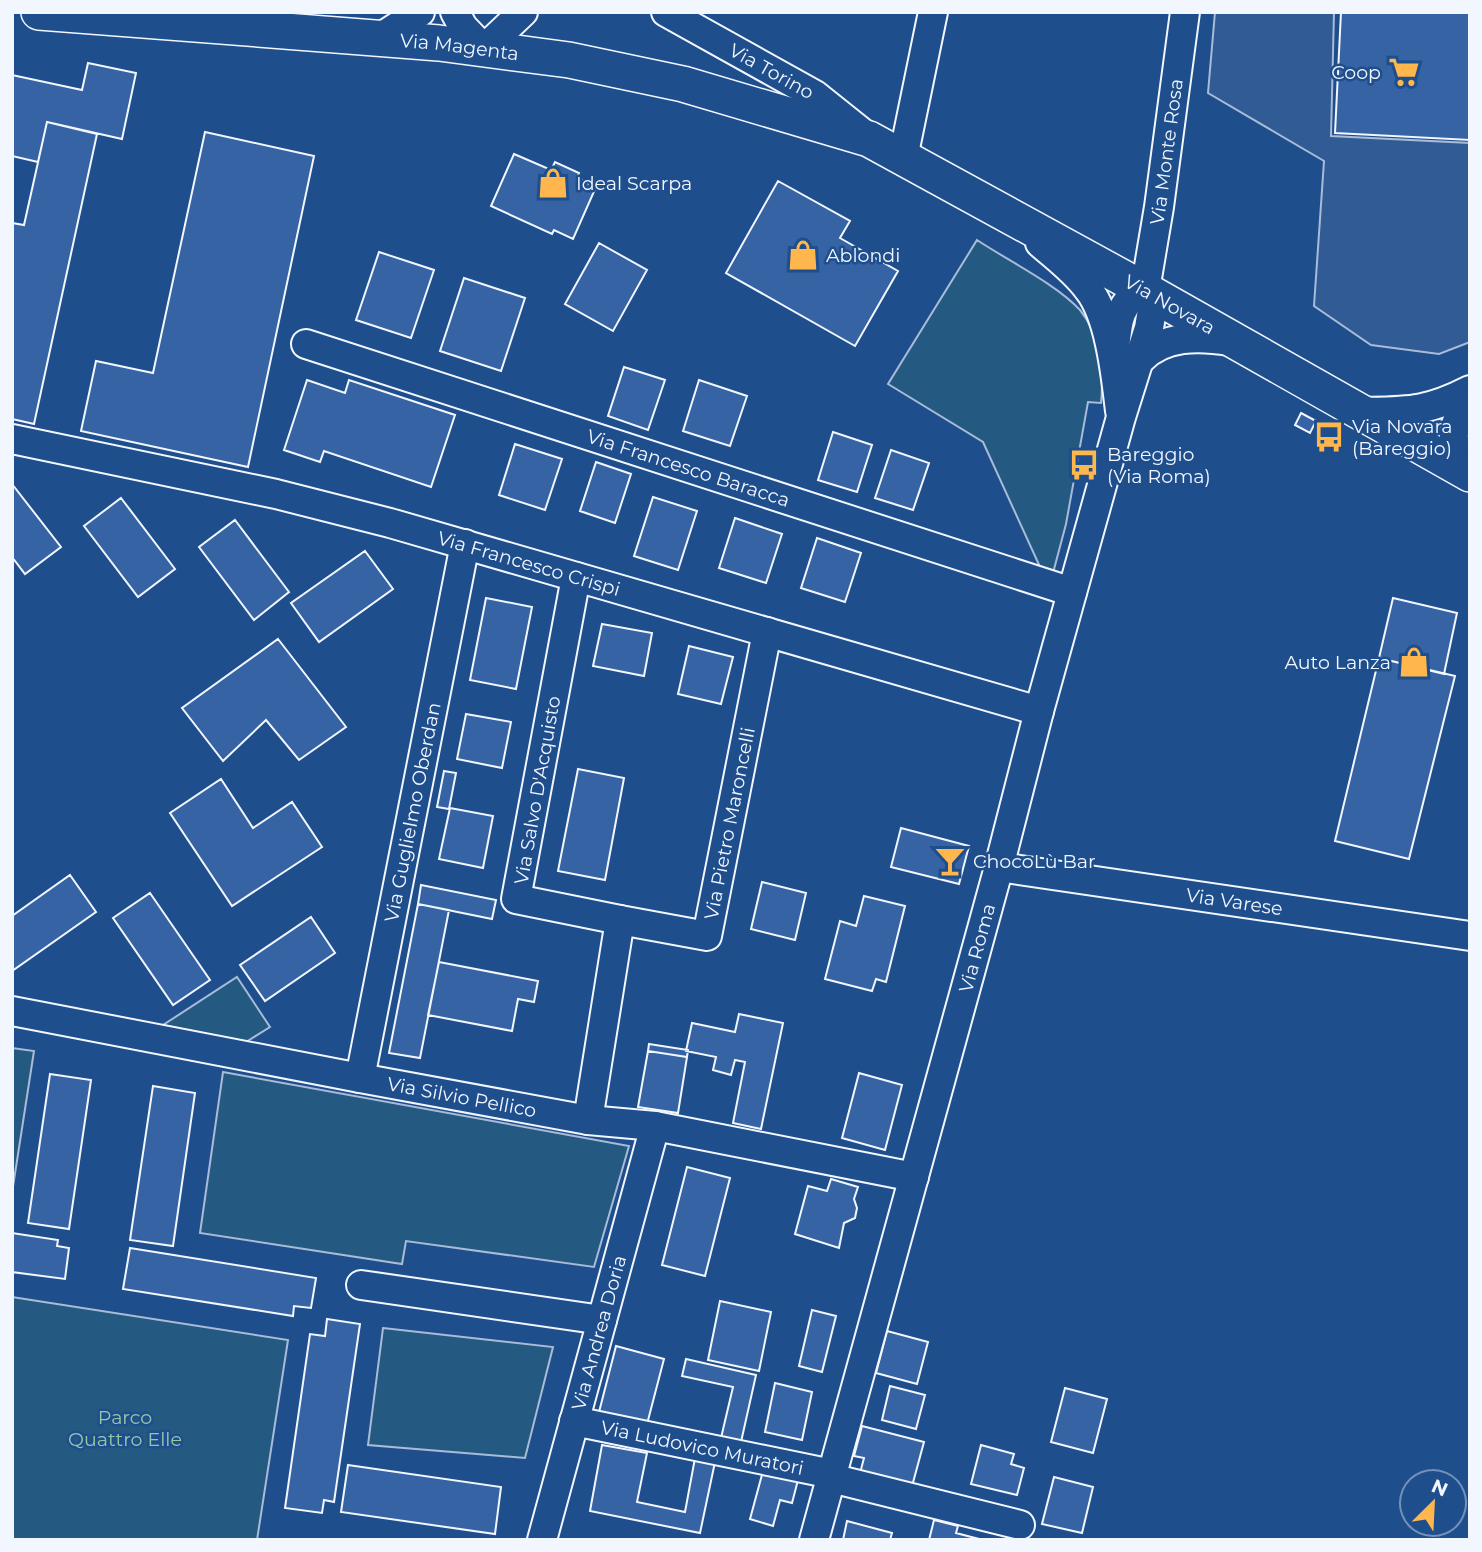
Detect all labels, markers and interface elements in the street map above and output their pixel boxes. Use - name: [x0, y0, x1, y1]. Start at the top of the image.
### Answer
- street label: Via Magenta: [399, 29, 520, 65]
- street label: Via Torino: [725, 39, 818, 104]
- supermarket icon: Coop: [1387, 55, 1421, 89]
- place label: Coop: [1331, 61, 1381, 84]
- street label: Via Monte Rosa: [1145, 77, 1188, 227]
- shop icon: Ideal Scarpa: [536, 166, 570, 200]
- place label: Ideal Scarpa: [576, 172, 692, 195]
- shop icon: Ablondi: [786, 238, 820, 272]
- place label: Ablondi: [826, 244, 900, 267]
- street label: Via Novara: [1120, 270, 1219, 339]
- place label: Via Novara (Bareggio): [1352, 415, 1453, 460]
- bus stop icon: Via Novara (Bareggio): [1312, 420, 1346, 454]
- street label: Via Francesco Baracca: [584, 425, 793, 512]
- place label: Bareggio (Via Roma): [1107, 443, 1211, 488]
- bus stop icon: Bareggio (Via Roma): [1067, 448, 1101, 482]
- street label: Via Francesco Crispi: [435, 526, 623, 601]
- shop icon: Auto Lanza: [1397, 645, 1431, 679]
- place label: Auto Lanza: [1284, 651, 1391, 674]
- street label: Via Salvo D'Acquisto: [510, 694, 565, 886]
- street label: Via Guglielmo Oberdan: [380, 700, 446, 924]
- street label: Via Pietro Maroncelli: [700, 725, 760, 921]
- bar icon: ChocoLù Bar: [933, 844, 967, 878]
- place label: ChocoLù Bar: [973, 850, 1096, 873]
- street label: Via Varese: [1185, 884, 1284, 920]
- street label: Via Roma: [954, 901, 1000, 995]
- street label: Via Silvio Pellico: [385, 1072, 538, 1122]
- street label: Via Andrea Doria: [567, 1253, 631, 1413]
- park label: Parco Quattro Elle: [68, 1406, 182, 1451]
- street label: Via Ludovico Muratori: [599, 1416, 806, 1480]
- north arrow: [1398, 1468, 1468, 1538]
- text: N: [1428, 1474, 1451, 1502]

